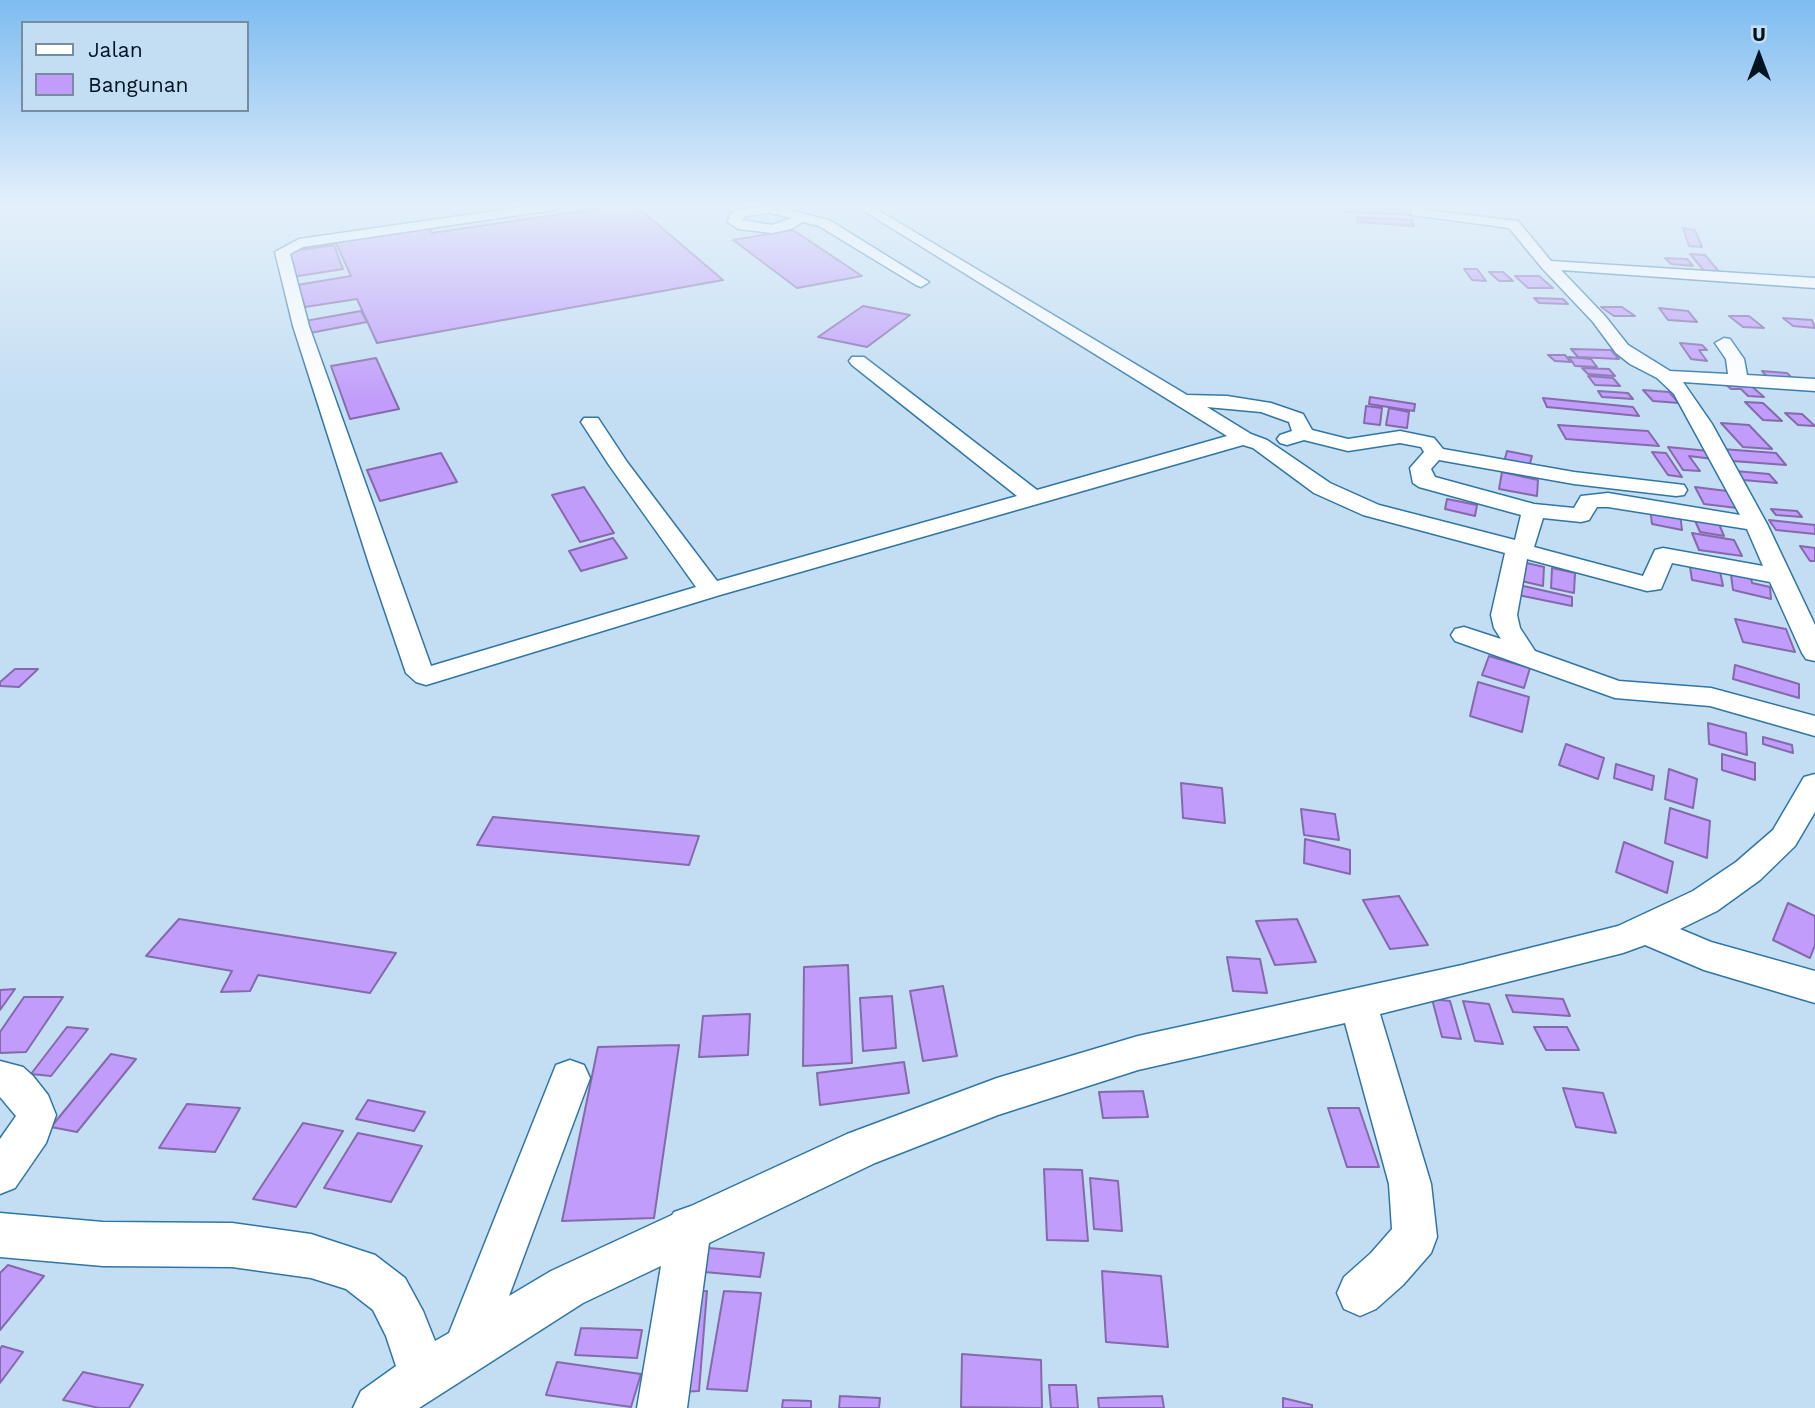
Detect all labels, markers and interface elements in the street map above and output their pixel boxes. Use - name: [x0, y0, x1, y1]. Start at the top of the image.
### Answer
- legend: [21, 21, 248, 112]
- north arrow: [1724, 21, 1794, 91]
- text: U: [1752, 23, 1766, 46]
- text: Jalan: [88, 37, 143, 62]
- text: Bangunan: [88, 72, 189, 97]

